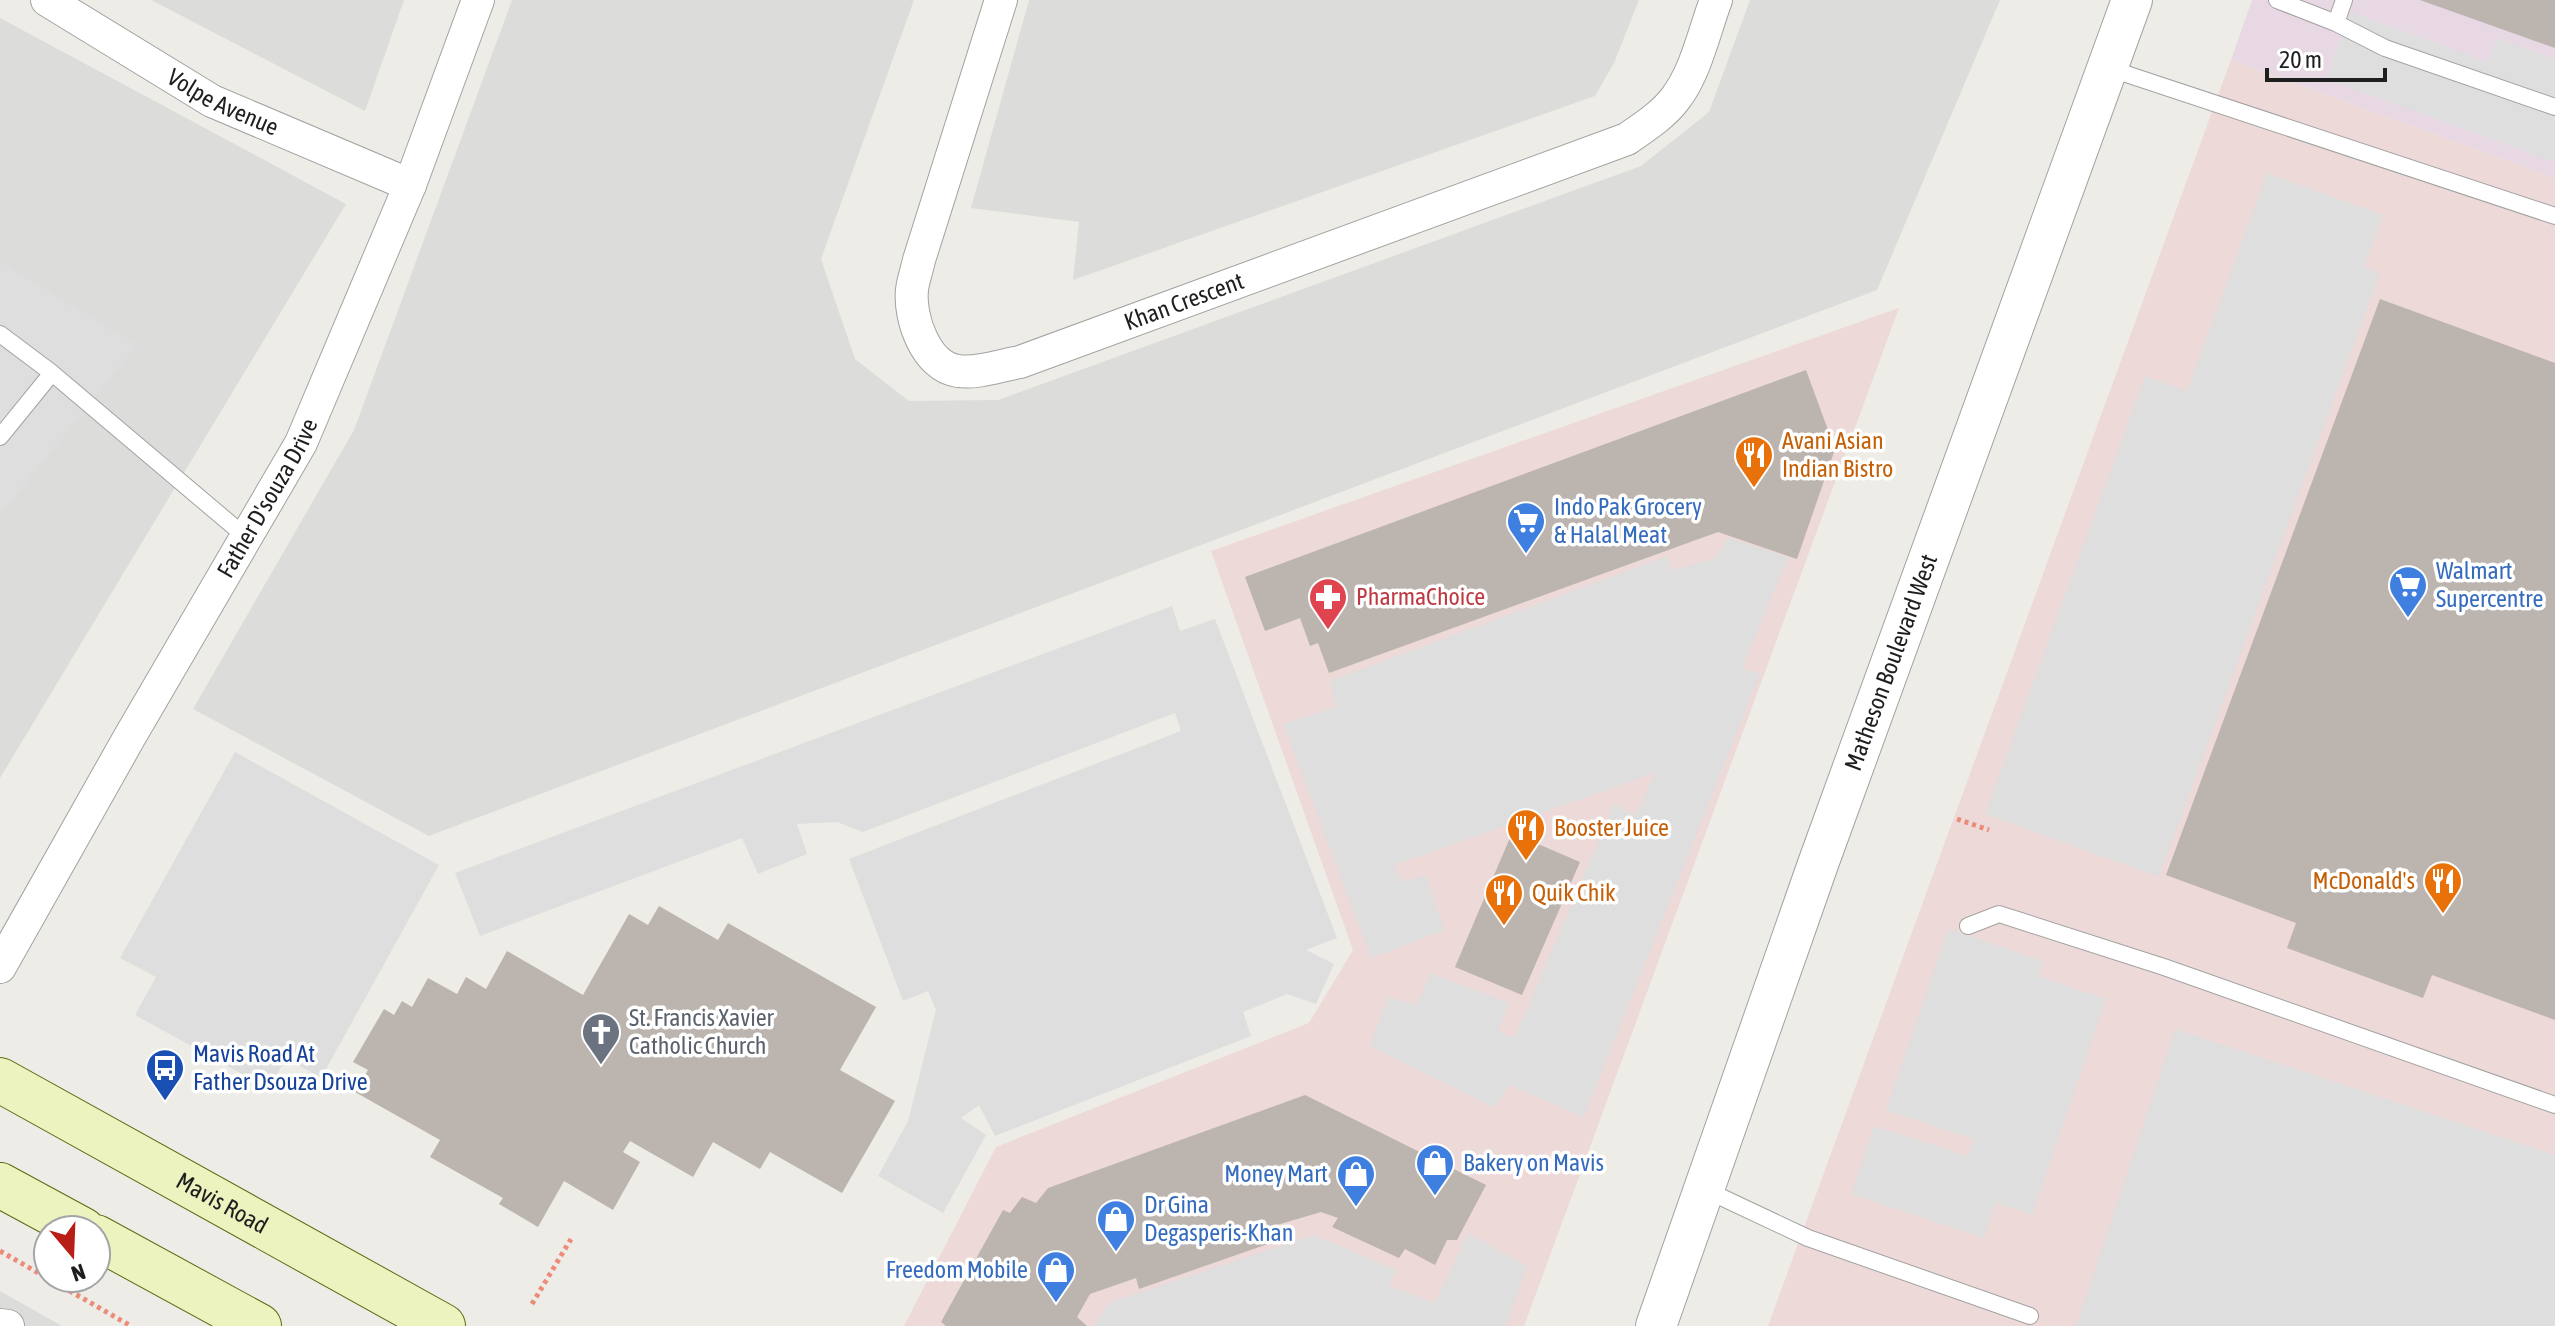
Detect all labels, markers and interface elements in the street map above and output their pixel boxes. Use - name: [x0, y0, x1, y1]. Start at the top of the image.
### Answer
- scale bar: [2267, 32, 2385, 82]
- text: 20 m: [2279, 46, 2322, 73]
- street label: Volpe Avenue: [163, 63, 283, 141]
- street label: Khan Crescent: [1120, 267, 1247, 336]
- street label: Father D'souza Drive: [211, 414, 323, 582]
- place label: Avani Asian Indian Bistro: [1782, 427, 1893, 482]
- restaurant icon: Avani Asian Indian Bistro: [1733, 434, 1775, 489]
- place label: Indo Pak Grocery & Halal Meat: [1554, 493, 1702, 548]
- supermarket icon: Indo Pak Grocery & Halal Meat: [1505, 500, 1547, 555]
- street label: Matheson Boulevard West: [1839, 550, 1942, 774]
- place label: Walmart Supercentre: [2436, 557, 2543, 612]
- supermarket icon: Walmart Supercentre: [2387, 564, 2429, 619]
- pharmacy icon: PharmaChoice: [1307, 576, 1349, 631]
- place label: PharmaChoice: [1356, 583, 1485, 610]
- restaurant icon: Booster Juice: [1505, 807, 1547, 862]
- place label: Booster Juice: [1554, 814, 1669, 841]
- restaurant icon: McDonald's: [2422, 860, 2464, 915]
- place label: McDonald's: [2313, 867, 2415, 894]
- restaurant icon: Quik Chik: [1483, 872, 1525, 927]
- place label: Quik Chik: [1532, 879, 1616, 906]
- place label: St. Francis Xavier Catholic Church: [629, 1004, 775, 1059]
- church icon: St. Francis Xavier Catholic Church: [580, 1011, 622, 1066]
- place label: Mavis Road At Father Dsouza Drive: [193, 1040, 368, 1095]
- bus stop icon: Mavis Road At Father Dsouza Drive: [144, 1047, 186, 1102]
- shop icon: Bakery on Mavis: [1414, 1142, 1456, 1197]
- place label: Bakery on Mavis: [1463, 1149, 1604, 1176]
- shop icon: Money Mart: [1335, 1153, 1377, 1208]
- place label: Money Mart: [1224, 1160, 1328, 1187]
- street label: Mavis Road: [172, 1167, 273, 1239]
- place label: Dr Gina Degasperis-Khan: [1144, 1191, 1293, 1246]
- shop icon: Dr Gina Degasperis-Khan: [1095, 1198, 1137, 1253]
- north arrow: [32, 1214, 112, 1294]
- shop icon: Freedom Mobile: [1035, 1249, 1077, 1304]
- place label: Freedom Mobile: [886, 1256, 1028, 1283]
- text: N: [68, 1259, 89, 1287]

